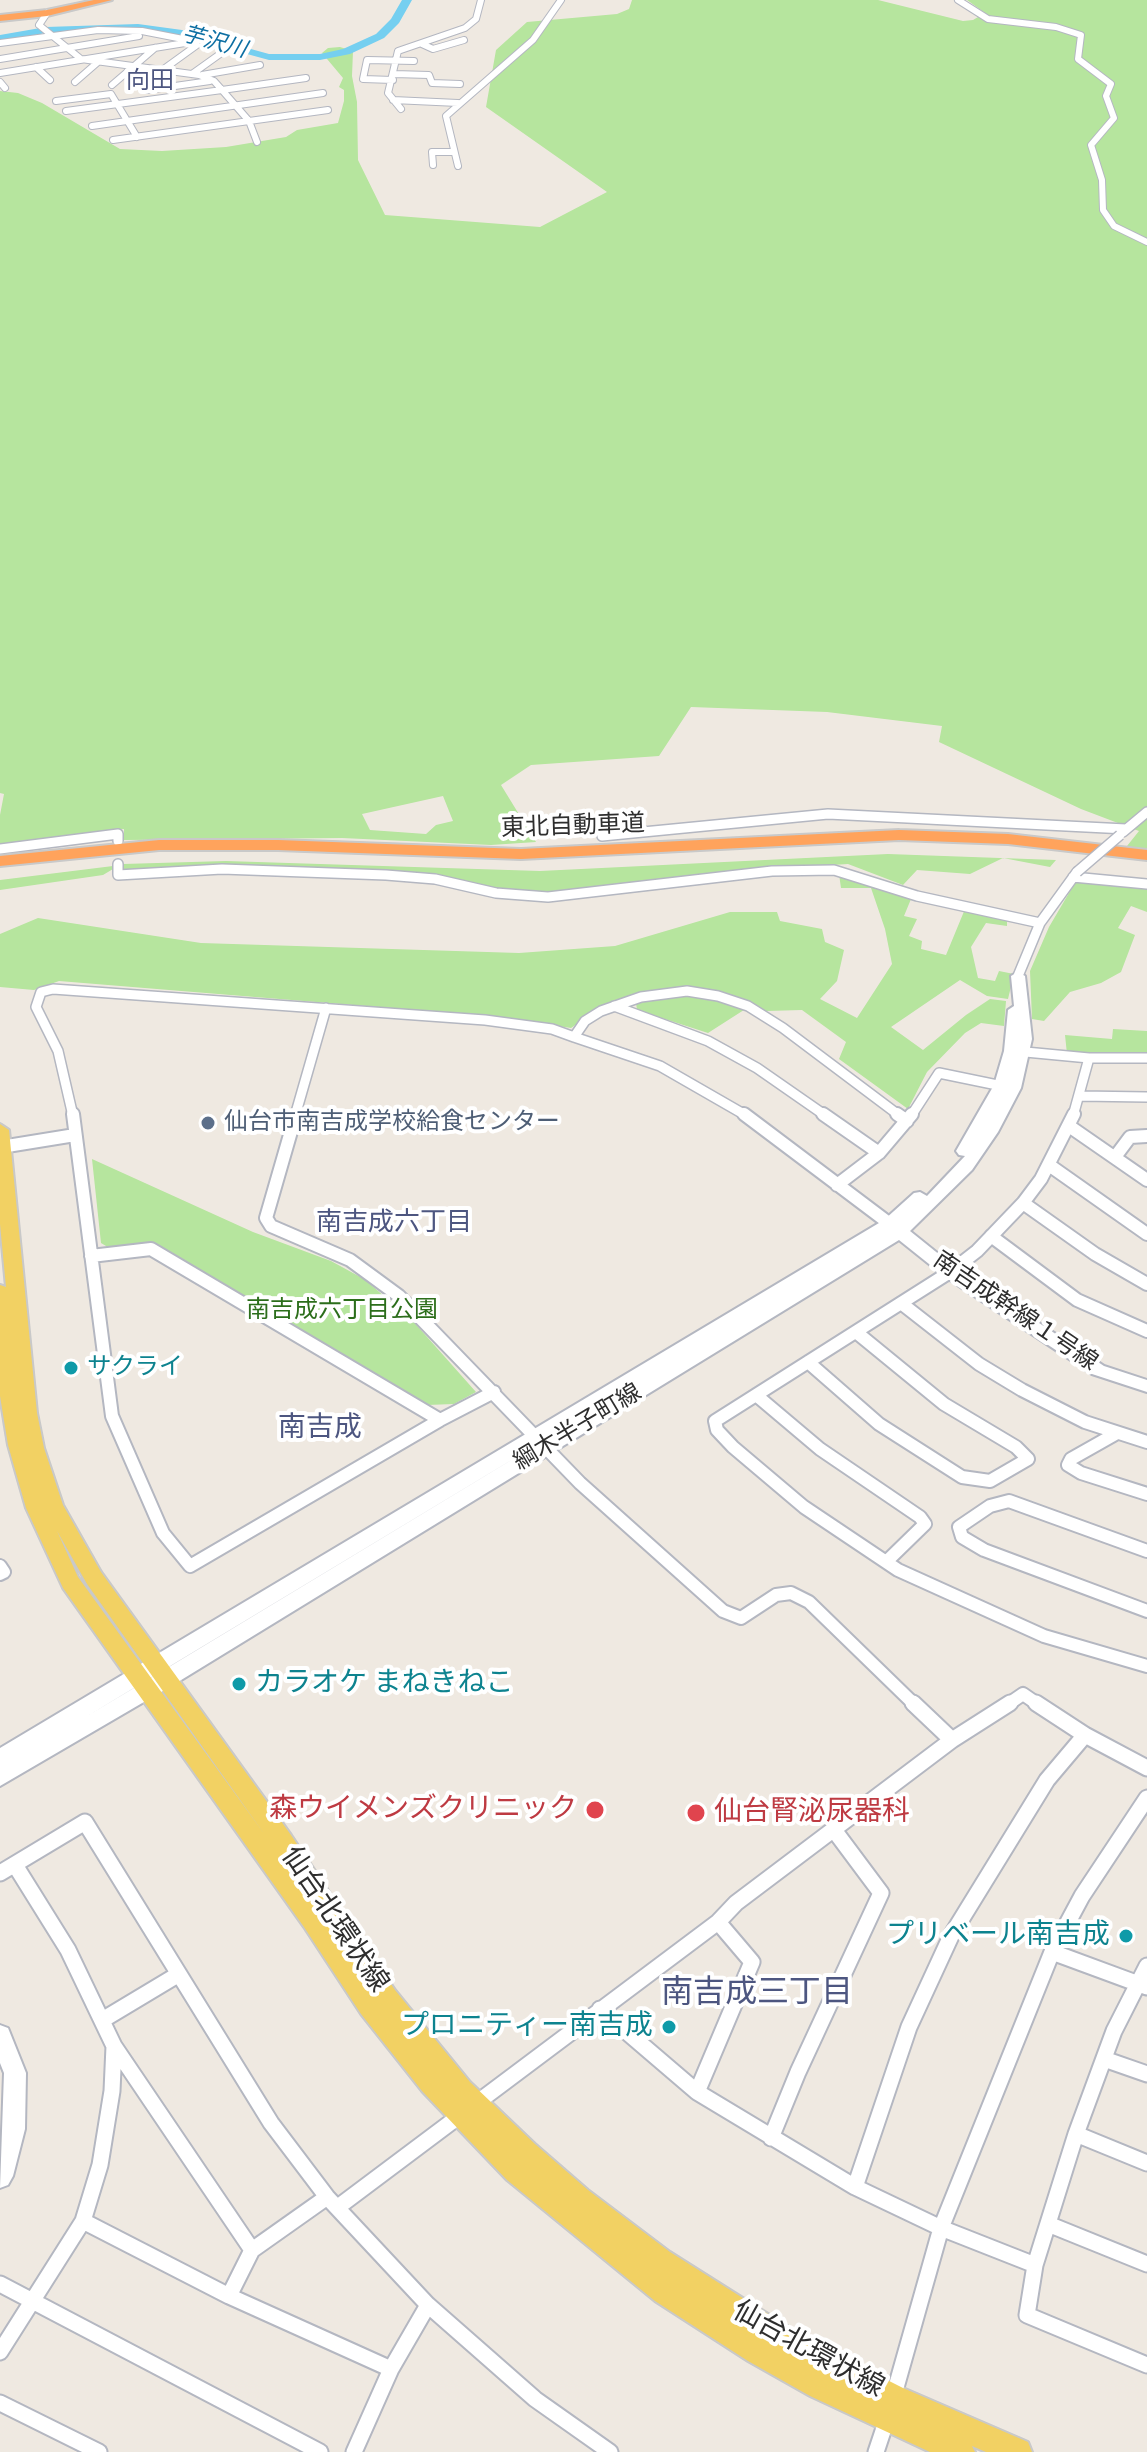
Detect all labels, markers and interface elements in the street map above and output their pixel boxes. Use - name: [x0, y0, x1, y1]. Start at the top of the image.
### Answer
- water label: 芋沢川: [179, 22, 249, 64]
- district label: 向田: [126, 68, 174, 96]
- street label: 東北自動車道: [501, 810, 645, 844]
- place label: 仙台市南吉成学校給食センター: [224, 1109, 560, 1137]
- marker: 仙台市南吉成学校給食センター: [199, 1114, 217, 1132]
- district label: 南吉成六丁目: [316, 1207, 472, 1239]
- street label: 南吉成幹線１号線: [927, 1246, 1103, 1378]
- park label: 南吉成六丁目公園: [246, 1297, 438, 1325]
- place label: サクライ: [87, 1354, 183, 1382]
- marker: サクライ: [62, 1359, 80, 1377]
- street label: 綱木半子町線: [509, 1379, 647, 1477]
- district label: 南吉成: [278, 1412, 362, 1446]
- place label: カラオケ まねきねこ: [255, 1667, 513, 1701]
- marker: カラオケ まねきねこ: [230, 1675, 248, 1693]
- place label: 森ウイメンズクリニック: [269, 1793, 577, 1827]
- place label: 仙台腎泌尿器科: [714, 1796, 910, 1830]
- marker: 森ウイメンズクリニック: [584, 1799, 606, 1821]
- marker: 仙台腎泌尿器科: [685, 1802, 707, 1824]
- street label: 仙台北環状線: [273, 1841, 395, 1999]
- place label: プリベール南吉成: [886, 1919, 1110, 1953]
- marker: プリベール南吉成: [1117, 1927, 1135, 1945]
- district label: 南吉成三丁目: [661, 1975, 853, 2013]
- place label: プロニティー南吉成: [401, 2010, 653, 2044]
- marker: プロニティー南吉成: [660, 2018, 678, 2036]
- street label: 仙台北環状線: [726, 2295, 890, 2405]

